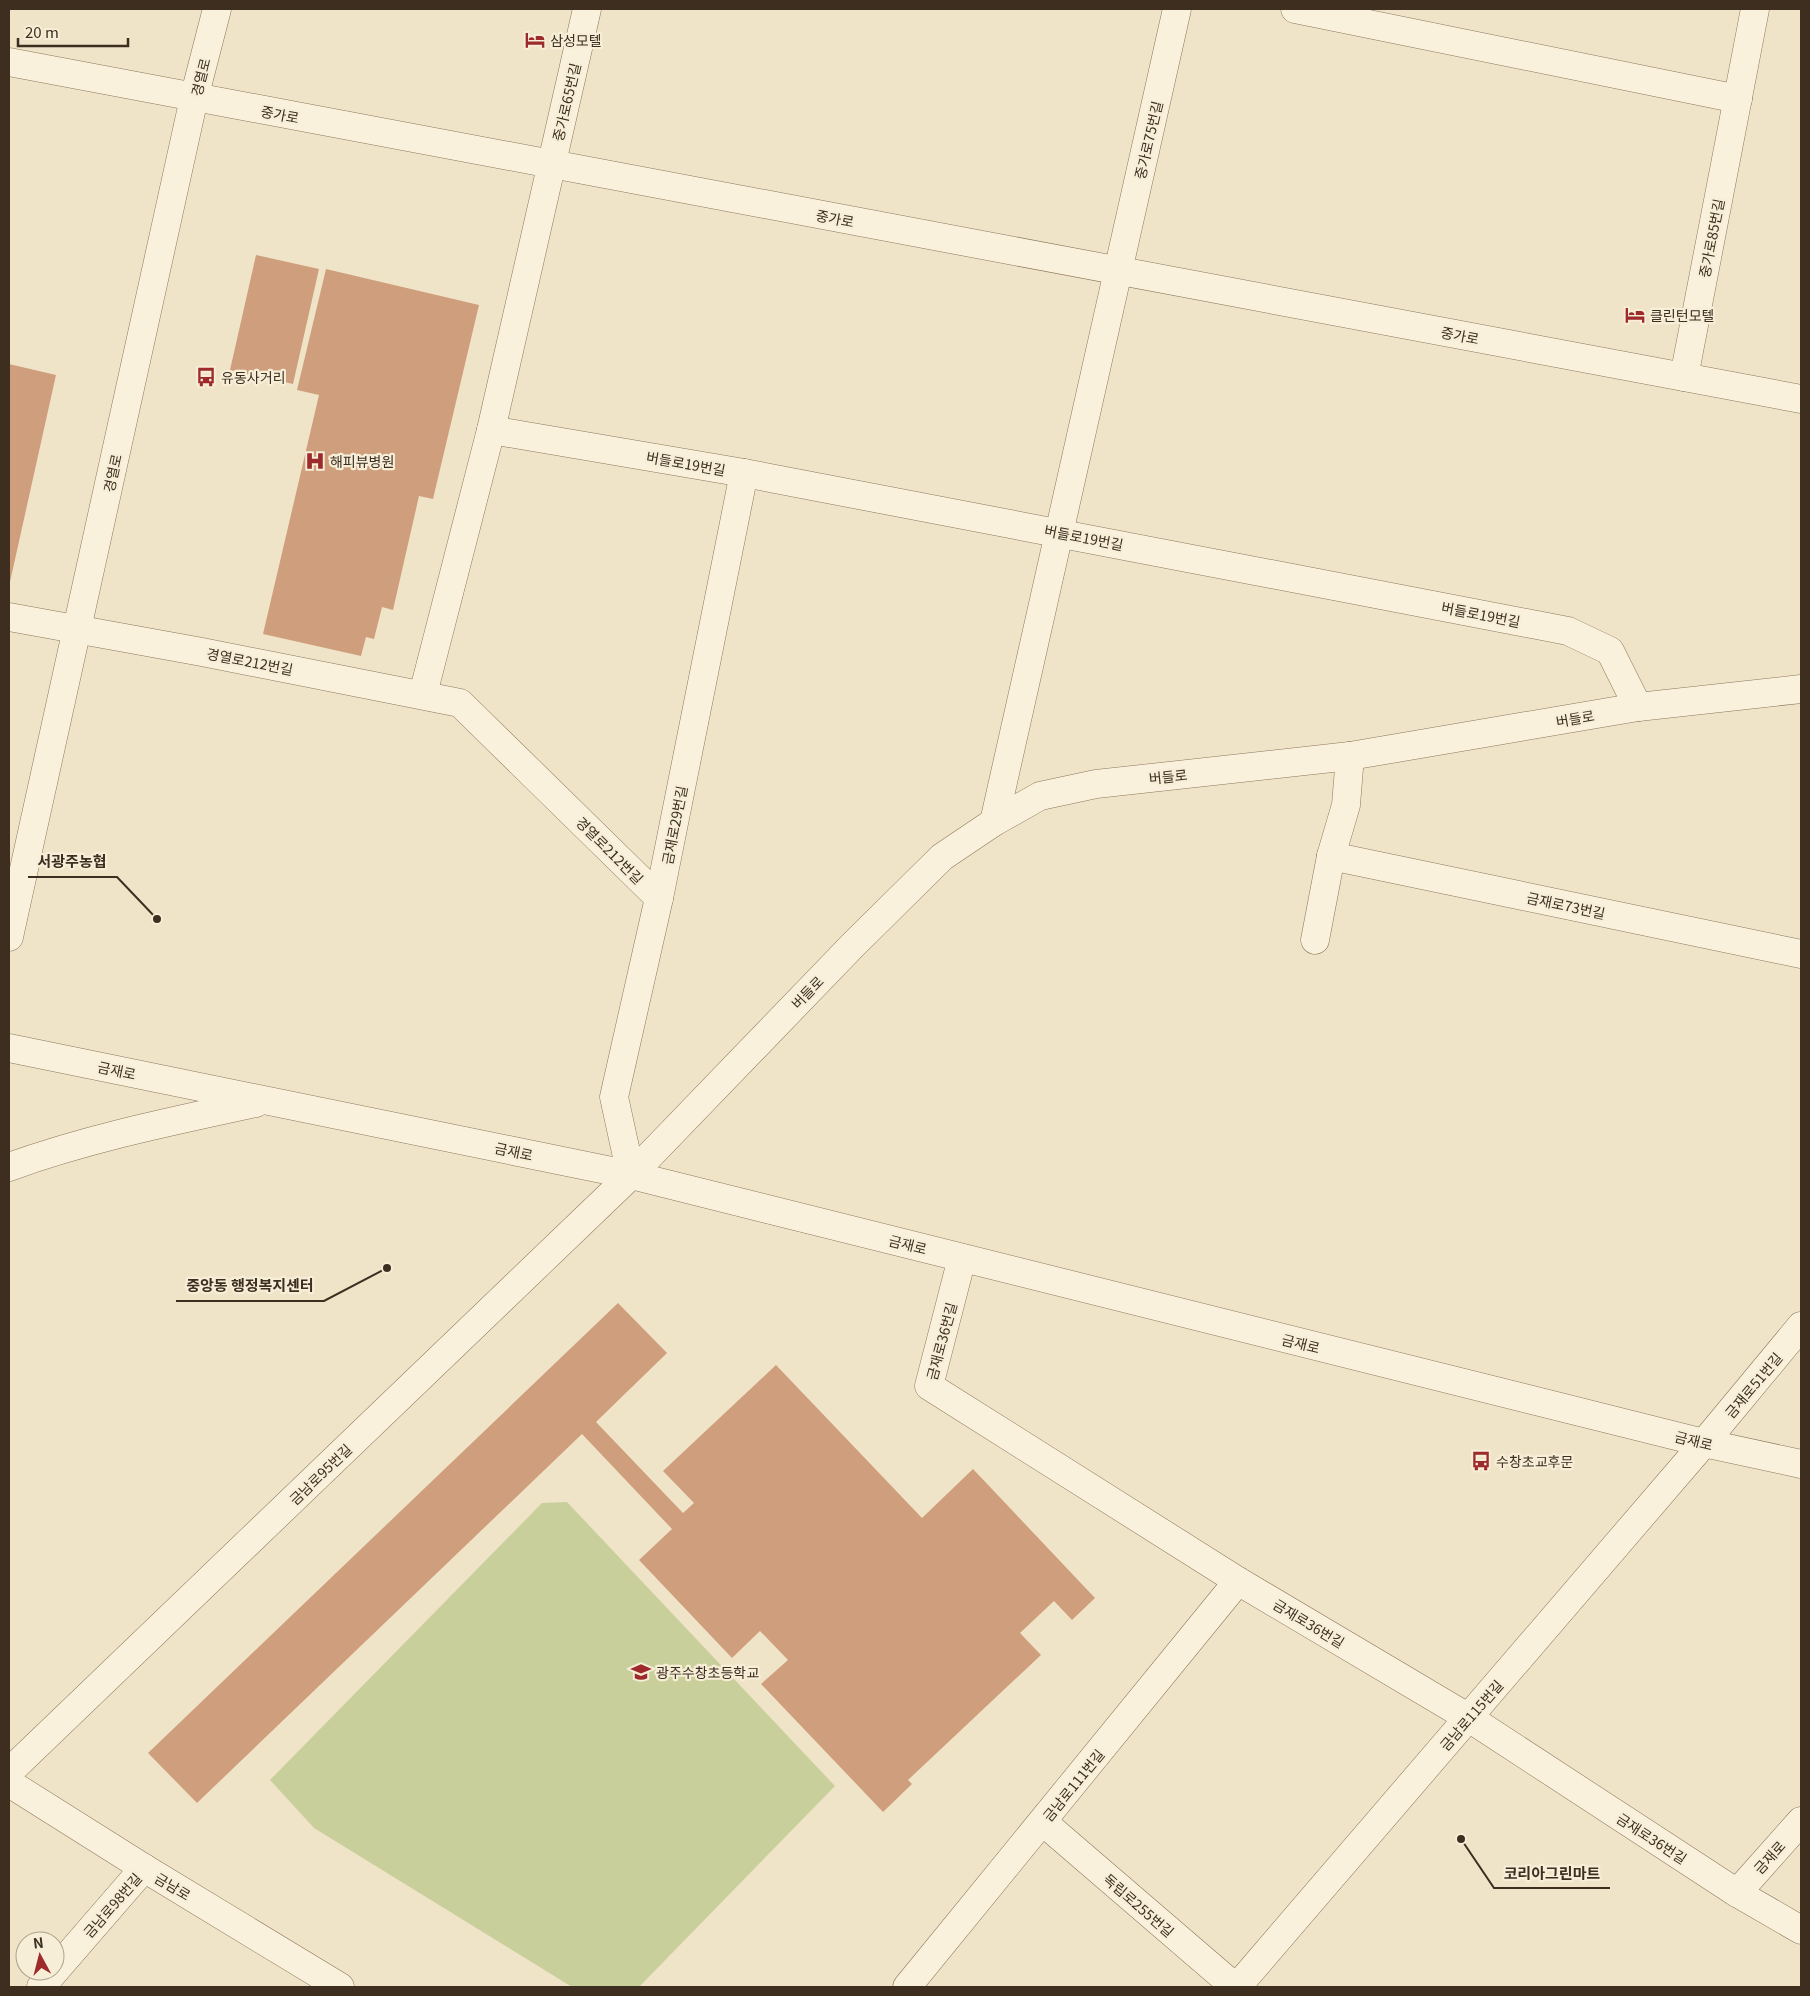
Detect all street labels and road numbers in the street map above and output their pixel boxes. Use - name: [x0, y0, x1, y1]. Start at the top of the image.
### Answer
- street label: 경열로: [186, 56, 214, 98]
- street label: 중가로65번길: [547, 61, 585, 143]
- street label: 중가로75번길: [1129, 99, 1167, 181]
- street label: 중가로: [259, 100, 301, 128]
- street label: 중가로85번길: [1694, 197, 1728, 279]
- street label: 중가로: [814, 204, 856, 232]
- street label: 중가로: [1439, 321, 1481, 349]
- street label: 버들로19번길: [645, 446, 727, 480]
- street label: 경열로: [98, 452, 126, 494]
- street label: 버들로19번길: [1043, 520, 1125, 554]
- street label: 버들로19번길: [1440, 597, 1522, 631]
- street label: 경열로212번길: [205, 643, 295, 679]
- street label: 버들로: [1554, 705, 1596, 731]
- street label: 버들로: [1148, 764, 1188, 788]
- street label: 금재로29번길: [657, 784, 691, 866]
- street label: 경열로212번길: [572, 812, 648, 888]
- street label: 금재로73번길: [1525, 887, 1607, 923]
- street label: 버들로: [786, 971, 828, 1013]
- street label: 금재로: [96, 1056, 138, 1084]
- street label: 금재로: [493, 1137, 535, 1165]
- street label: 금재로: [887, 1230, 929, 1258]
- street label: 금재로36번길: [921, 1300, 961, 1382]
- street label: 금재로: [1280, 1329, 1322, 1357]
- street label: 금재로51번길: [1720, 1348, 1786, 1422]
- street label: 금재로: [1673, 1426, 1715, 1454]
- street label: 금남로95번길: [284, 1439, 356, 1509]
- street label: 금재로36번길: [1270, 1594, 1348, 1652]
- street label: 금남로115번길: [1435, 1675, 1507, 1755]
- street label: 금남로111번길: [1038, 1745, 1108, 1825]
- street label: 금재로36번길: [1613, 1808, 1691, 1868]
- street label: 금재로: [1749, 1836, 1789, 1878]
- street label: 금남로: [151, 1867, 195, 1905]
- street label: 금남로98번길: [78, 1868, 146, 1942]
- street label: 독립로255번길: [1099, 1869, 1179, 1941]

